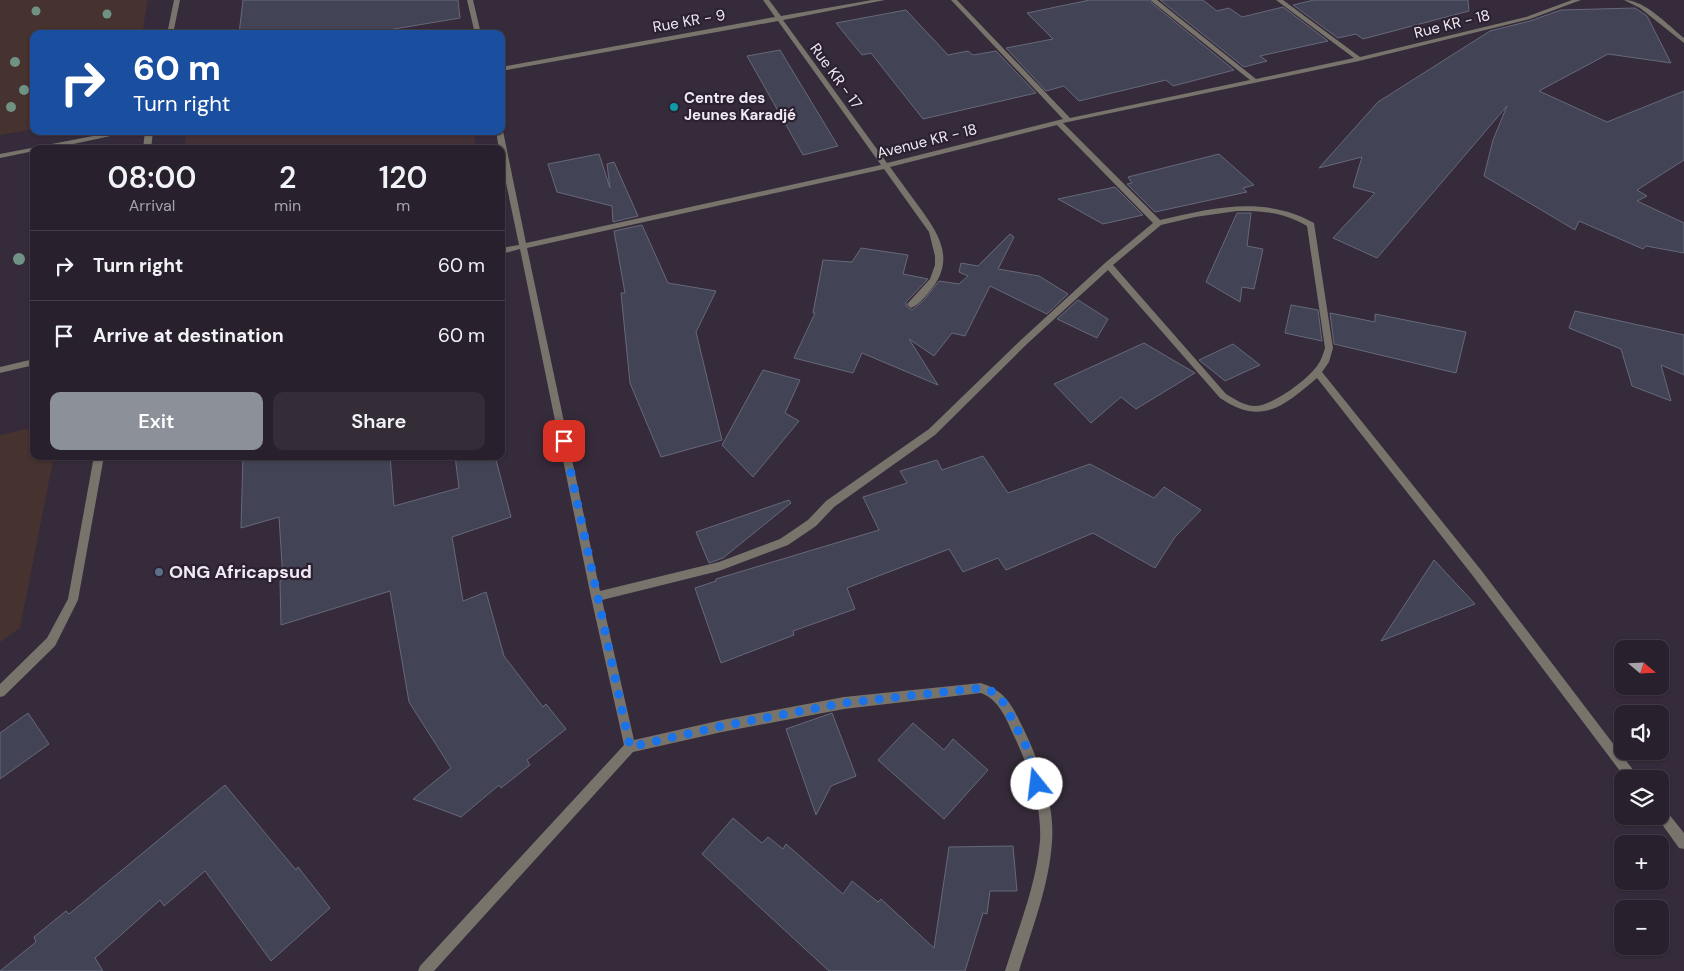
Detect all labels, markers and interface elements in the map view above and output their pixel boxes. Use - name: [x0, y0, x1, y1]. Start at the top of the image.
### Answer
- street label: Rue KR - 9: [651, 5, 727, 37]
- street label: Rue KR - 18: [1412, 5, 1492, 43]
- street label: Rue KR - 17: [805, 39, 867, 113]
- text: 60 m: [133, 45, 221, 91]
- icon: right: [50, 50, 115, 115]
- place label: Centre des Jeunes Karadjé: [684, 88, 796, 125]
- text: Turn right: [133, 89, 230, 118]
- marker: Centre des Jeunes Karadjé: [668, 101, 680, 113]
- street label: Avenue KR - 18: [875, 119, 979, 163]
- text: 08:00: [108, 158, 196, 197]
- text: 2: [279, 158, 296, 197]
- text: 120: [379, 158, 427, 197]
- text: Arrival: [129, 195, 175, 216]
- text: min: [274, 195, 301, 216]
- text: m: [396, 195, 410, 216]
- icon: right: [50, 252, 78, 280]
- text: Turn right: [93, 253, 183, 278]
- text: 60 m: [438, 253, 485, 278]
- icon: arrive: [50, 322, 78, 350]
- text: Arrive at destination: [93, 323, 284, 348]
- text: 60 m: [438, 323, 485, 348]
- button: Exit: [50, 392, 263, 450]
- button: Share: [273, 392, 485, 450]
- pin: [543, 420, 585, 462]
- icon: arrive: [550, 427, 578, 455]
- place label: ONG Africapsud: [169, 560, 312, 584]
- marker: ONG Africapsud: [153, 566, 165, 578]
- north arrow: [1614, 640, 1669, 695]
- map controls: [1614, 640, 1669, 955]
- button: sound: [1614, 705, 1669, 760]
- position arrow: [1010, 757, 1062, 809]
- button: layers: [1614, 770, 1669, 825]
- button: +: [1614, 835, 1669, 890]
- button: −: [1614, 900, 1669, 955]

